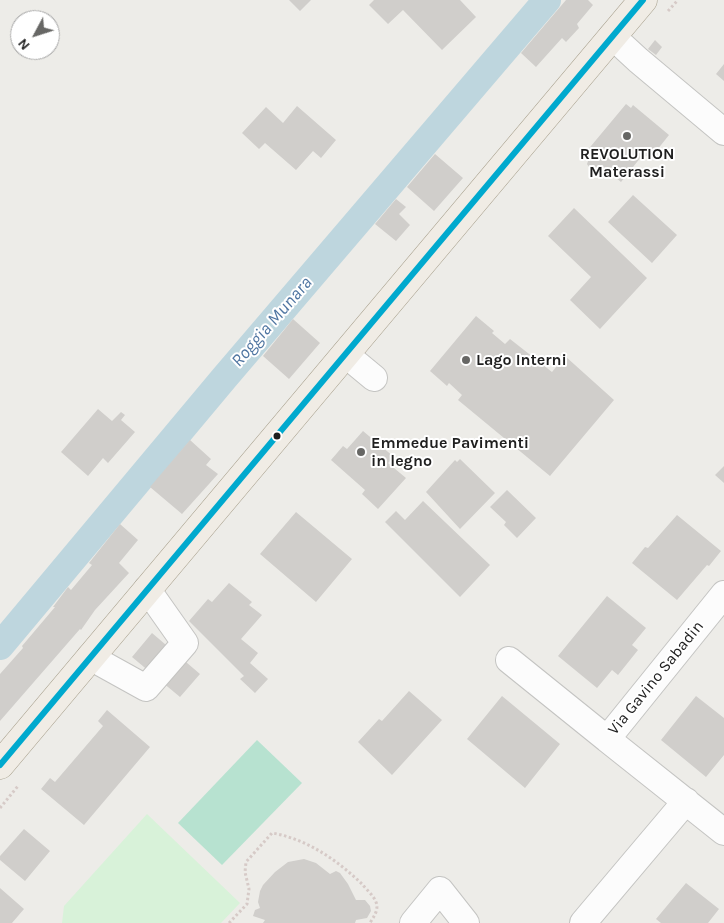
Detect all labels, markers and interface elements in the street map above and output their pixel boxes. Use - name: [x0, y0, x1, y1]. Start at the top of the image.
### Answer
- north arrow: [10, 10, 60, 60]
- text: N: [14, 35, 34, 54]
- marker: REVOLUTION Materassi: [621, 130, 633, 142]
- place label: REVOLUTION Materassi: [580, 144, 674, 182]
- water label: Roggia Munara: [227, 272, 317, 372]
- place label: Lago Interni: [476, 350, 567, 370]
- marker: Lago Interni: [460, 354, 472, 366]
- unlabelled marker: [272, 431, 282, 441]
- place label: Emmedue Pavimenti in legno: [371, 433, 529, 471]
- marker: Emmedue Pavimenti in legno: [355, 446, 367, 458]
- street label: Via Gavino Sabadin: [604, 617, 708, 739]

